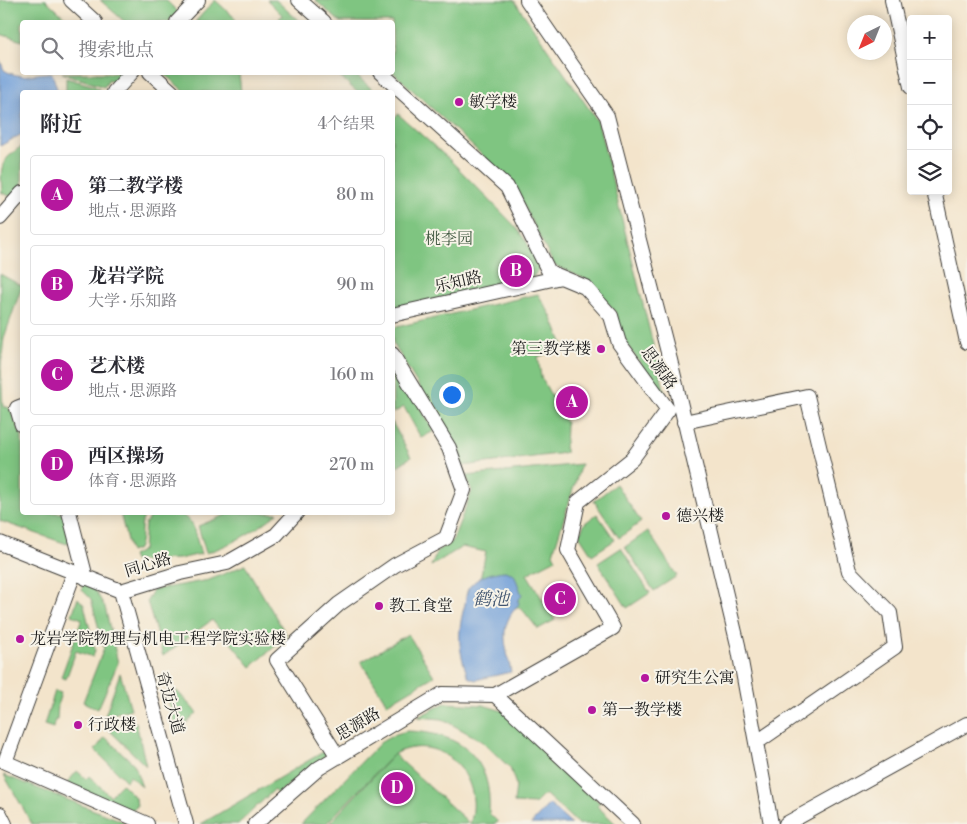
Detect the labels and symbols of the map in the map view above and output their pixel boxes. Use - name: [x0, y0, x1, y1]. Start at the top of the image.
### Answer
- north arrow: [847, 15, 892, 60]
- place label: 敏学楼: [469, 92, 517, 112]
- marker: 敏学楼: [453, 96, 465, 108]
- park label: 桃李园: [425, 229, 473, 249]
- pin: B: [500, 252, 532, 290]
- street label: 乐知路: [432, 267, 484, 297]
- place label: 第三教学楼: [511, 339, 591, 359]
- marker: 第三教学楼: [595, 343, 607, 355]
- street label: 思源路: [637, 343, 681, 393]
- your location: [439, 382, 465, 408]
- pin: A: [556, 383, 588, 421]
- place label: 德兴楼: [676, 506, 724, 526]
- marker: 德兴楼: [660, 510, 672, 522]
- street label: 同心路: [122, 548, 174, 582]
- pin: C: [544, 580, 576, 618]
- water label: 鹤池: [473, 588, 511, 611]
- place label: 教工食堂: [389, 596, 453, 616]
- marker: 教工食堂: [373, 600, 385, 612]
- place label: 龙岩学院物理与机电工程学院实验楼: [30, 629, 286, 649]
- marker: 龙岩学院物理与机电工程学院实验楼: [14, 633, 26, 645]
- place label: 研究生公寓: [655, 668, 735, 688]
- street label: 奇迈大道: [152, 669, 188, 737]
- marker: 研究生公寓: [639, 672, 651, 684]
- place label: 第一教学楼: [602, 700, 682, 720]
- street label: 思源路: [332, 703, 384, 745]
- marker: 第一教学楼: [586, 704, 598, 716]
- place label: 行政楼: [88, 715, 136, 735]
- marker: 行政楼: [72, 719, 84, 731]
- pin: D: [381, 769, 413, 807]

